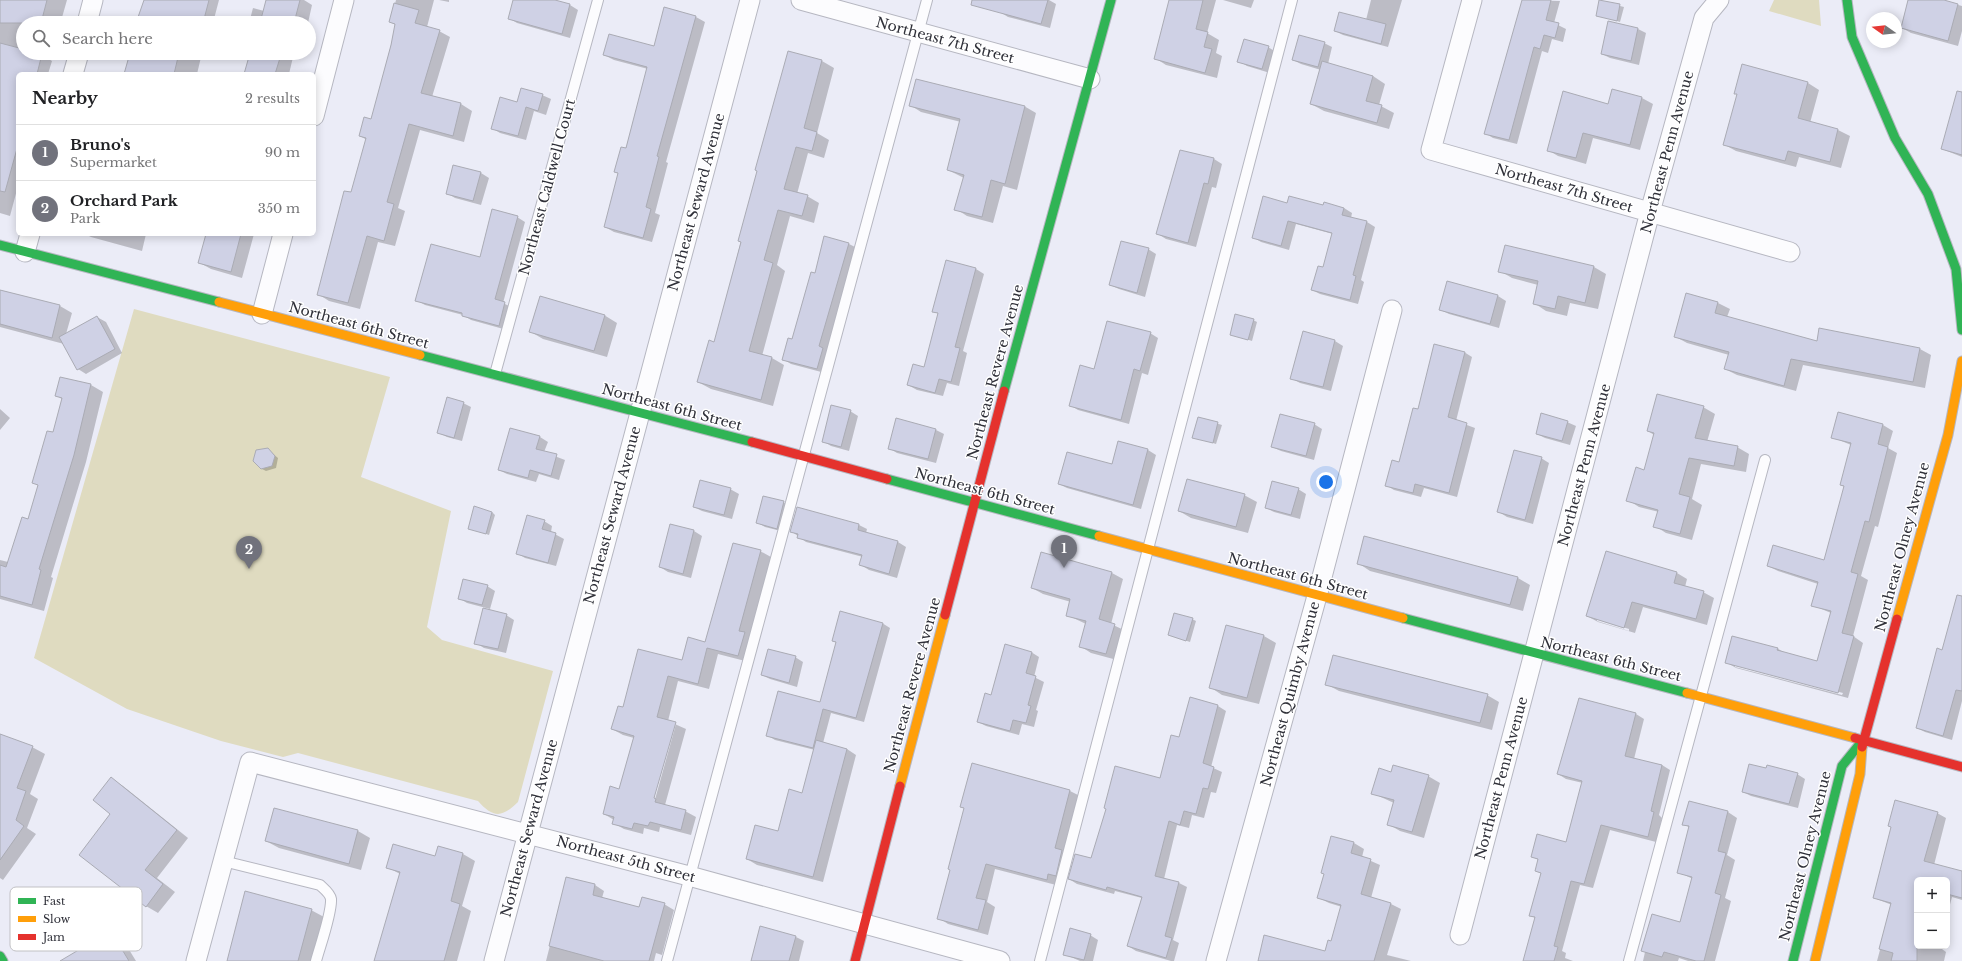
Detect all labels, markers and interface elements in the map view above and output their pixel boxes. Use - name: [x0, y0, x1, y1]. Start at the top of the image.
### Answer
- north arrow: [1866, 12, 1902, 48]
- street label: Northeast 7th Street: [874, 13, 1017, 67]
- search box: [16, 16, 316, 60]
- icon: search: [30, 27, 52, 49]
- text: Search here: [62, 29, 153, 48]
- street label: Northeast Penn Avenue: [1637, 69, 1697, 235]
- text: Nearby: [32, 88, 98, 109]
- text: 2 results: [245, 90, 300, 107]
- street label: Northeast Caldwell Court: [515, 96, 579, 277]
- street label: Northeast Seward Avenue: [664, 111, 728, 293]
- text: Bruno's: [70, 135, 131, 154]
- text: 1: [42, 144, 48, 161]
- text: 90 m: [265, 144, 300, 161]
- text: Supermarket: [70, 154, 157, 171]
- street label: Northeast 7th Street: [1493, 160, 1636, 216]
- text: Orchard Park: [70, 191, 178, 210]
- text: 2: [41, 200, 49, 217]
- text: 350 m: [258, 200, 300, 217]
- text: Park: [70, 210, 100, 227]
- street label: Northeast Revere Avenue: [963, 282, 1027, 462]
- street label: Northeast 6th Street: [287, 298, 432, 353]
- street label: Northeast 6th Street: [600, 380, 745, 435]
- street label: Northeast Penn Avenue: [1554, 382, 1614, 548]
- street label: Northeast Seward Avenue: [580, 424, 644, 606]
- street label: Northeast Olney Avenue: [1871, 460, 1933, 634]
- street label: Northeast 6th Street: [913, 464, 1058, 519]
- your location: [1316, 472, 1336, 492]
- pin: 1: [1051, 535, 1077, 568]
- pin: 2: [236, 536, 262, 569]
- street label: Northeast 6th Street: [1226, 549, 1371, 604]
- street label: Northeast Revere Avenue: [880, 595, 944, 775]
- street label: Northeast Quimby Avenue: [1257, 599, 1323, 789]
- street label: Northeast 6th Street: [1539, 633, 1684, 685]
- street label: Northeast Penn Avenue: [1471, 695, 1531, 861]
- street label: Northeast Seward Avenue: [497, 737, 561, 919]
- street label: Northeast Olney Avenue: [1775, 769, 1835, 943]
- street label: Northeast 5th Street: [554, 832, 698, 886]
- map controls: [1914, 877, 1950, 949]
- button: +: [1914, 877, 1950, 913]
- legend: [10, 887, 142, 951]
- text: Fast: [43, 894, 66, 908]
- text: Slow: [43, 912, 71, 926]
- button: −: [1914, 913, 1950, 949]
- text: Jam: [41, 930, 65, 944]

